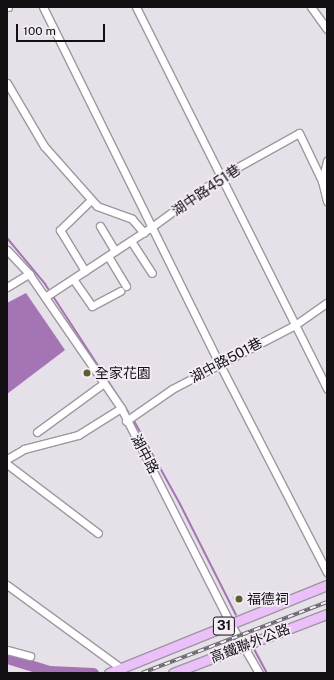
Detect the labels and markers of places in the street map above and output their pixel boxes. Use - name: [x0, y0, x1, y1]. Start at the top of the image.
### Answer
- place label: 全家花園: [95, 365, 151, 381]
- marker: 全家花園: [82, 368, 92, 378]
- place label: 福德祠: [247, 591, 289, 607]
- marker: 福德祠: [234, 594, 244, 604]

